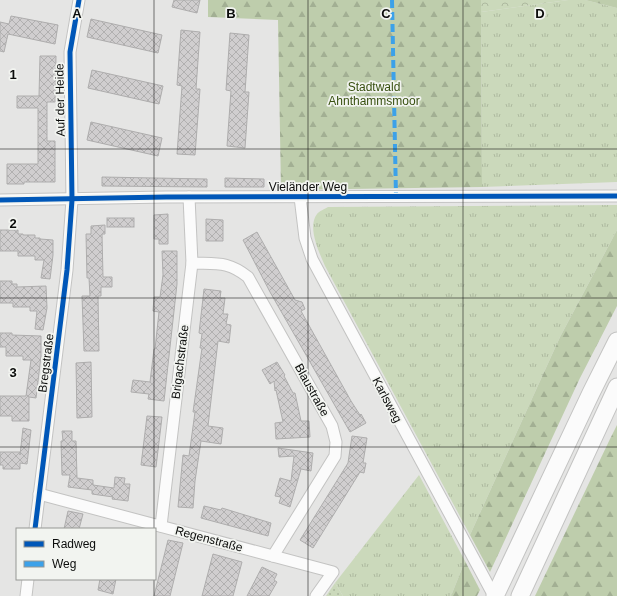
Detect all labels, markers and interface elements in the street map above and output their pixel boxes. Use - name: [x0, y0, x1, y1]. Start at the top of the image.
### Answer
- text: A: [72, 6, 82, 21]
- text: B: [226, 6, 236, 21]
- text: C: [381, 6, 391, 21]
- text: D: [535, 6, 545, 21]
- street label: Auf der Heide: [52, 63, 68, 137]
- text: 1: [9, 67, 17, 82]
- park label: Stadtwald Ahnthammsmoor: [328, 80, 420, 108]
- street label: Vieländer Weg: [269, 180, 347, 194]
- text: 2: [9, 216, 17, 231]
- street label: Brigachstraße: [169, 324, 192, 400]
- street label: Bregstraße: [35, 332, 57, 393]
- street label: Blaustraße: [292, 361, 332, 419]
- text: 3: [9, 365, 17, 380]
- street label: Karlsweg: [369, 375, 405, 425]
- street label: Regenstraße: [174, 523, 245, 555]
- legend: [16, 528, 156, 580]
- text: Radweg: [52, 537, 96, 551]
- text: Weg: [52, 557, 76, 571]

